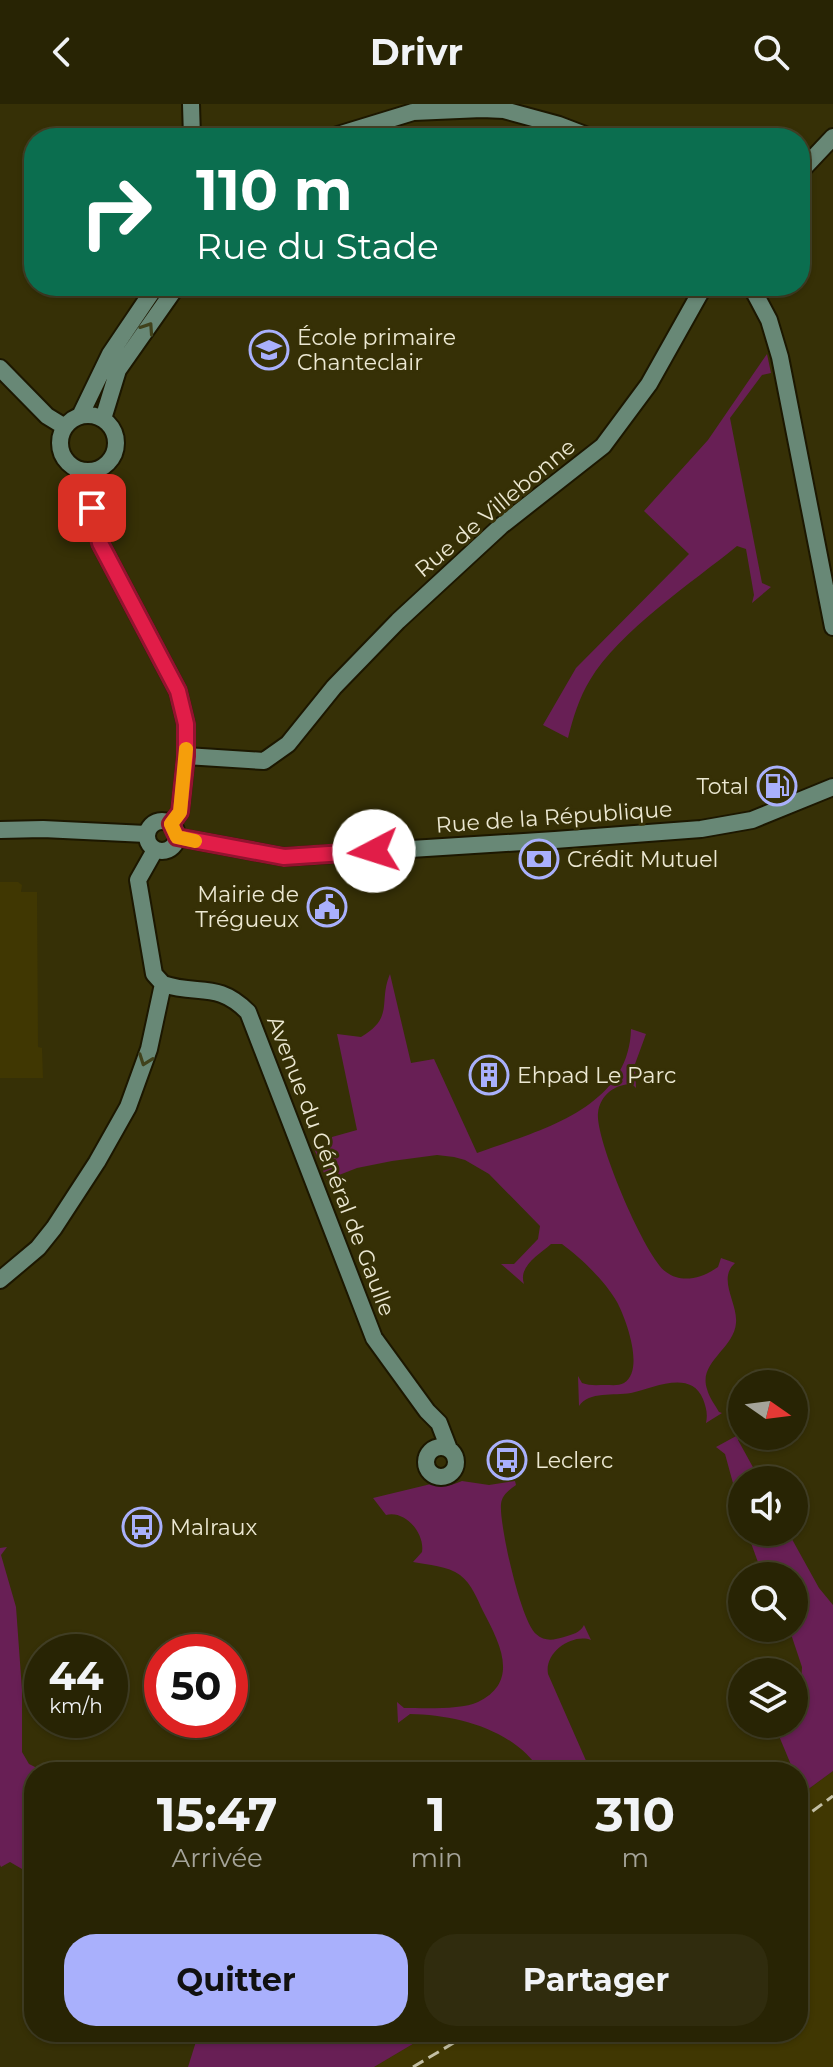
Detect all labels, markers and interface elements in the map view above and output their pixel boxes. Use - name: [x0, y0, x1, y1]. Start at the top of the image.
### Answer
- icon: back: [40, 30, 84, 74]
- text: Drivr: [370, 30, 463, 74]
- icon: search: [749, 30, 793, 74]
- text: 110 m: [196, 156, 353, 224]
- icon: right: [64, 160, 168, 264]
- text: Rue du Stade: [196, 224, 439, 268]
- one-way arrow: [138, 323, 153, 337]
- place label: École primaire Chanteclair: [297, 324, 456, 376]
- school or university icon: École primaire Chanteclair: [248, 329, 290, 371]
- street label: Rue de Villebonne: [409, 433, 581, 583]
- pin: [58, 474, 126, 542]
- icon: arrive: [70, 486, 114, 530]
- fuel station icon: Total: [756, 765, 798, 807]
- place label: Total: [696, 773, 749, 800]
- street label: Rue de la République: [435, 795, 673, 839]
- position arrow: [332, 809, 416, 893]
- bank icon: Crédit Mutuel: [518, 838, 560, 880]
- place label: Crédit Mutuel: [567, 846, 718, 873]
- place label: Mairie de Trégueux: [195, 881, 299, 933]
- public building icon: Mairie de Trégueux: [306, 886, 348, 928]
- street label: Avenue du Général de Gaulle: [261, 1012, 401, 1320]
- one-way arrow: [138, 1052, 155, 1066]
- building icon: Ehpad Le Parc: [468, 1054, 510, 1096]
- place label: Ehpad Le Parc: [517, 1062, 676, 1089]
- north arrow: [728, 1370, 808, 1450]
- map controls: [728, 1370, 808, 1738]
- bus stop icon: Leclerc: [486, 1439, 528, 1481]
- place label: Leclerc: [535, 1447, 613, 1474]
- button: sound: [728, 1466, 808, 1546]
- bus stop icon: Malraux: [121, 1506, 163, 1548]
- place label: Malraux: [170, 1514, 258, 1541]
- button: search: [728, 1562, 808, 1642]
- speed limit sign: 50: [144, 1634, 248, 1738]
- text: 44: [48, 1651, 104, 1700]
- button: layers: [728, 1658, 808, 1738]
- text: km/h: [49, 1694, 103, 1718]
- text: 15:47: [157, 1785, 278, 1843]
- text: 1: [427, 1785, 446, 1843]
- text: 310: [595, 1785, 675, 1843]
- text: Arrivée: [172, 1842, 263, 1874]
- text: min: [410, 1842, 463, 1874]
- text: m: [621, 1842, 649, 1874]
- button: Quitter: [64, 1934, 408, 2026]
- button: Partager: [424, 1934, 768, 2026]

